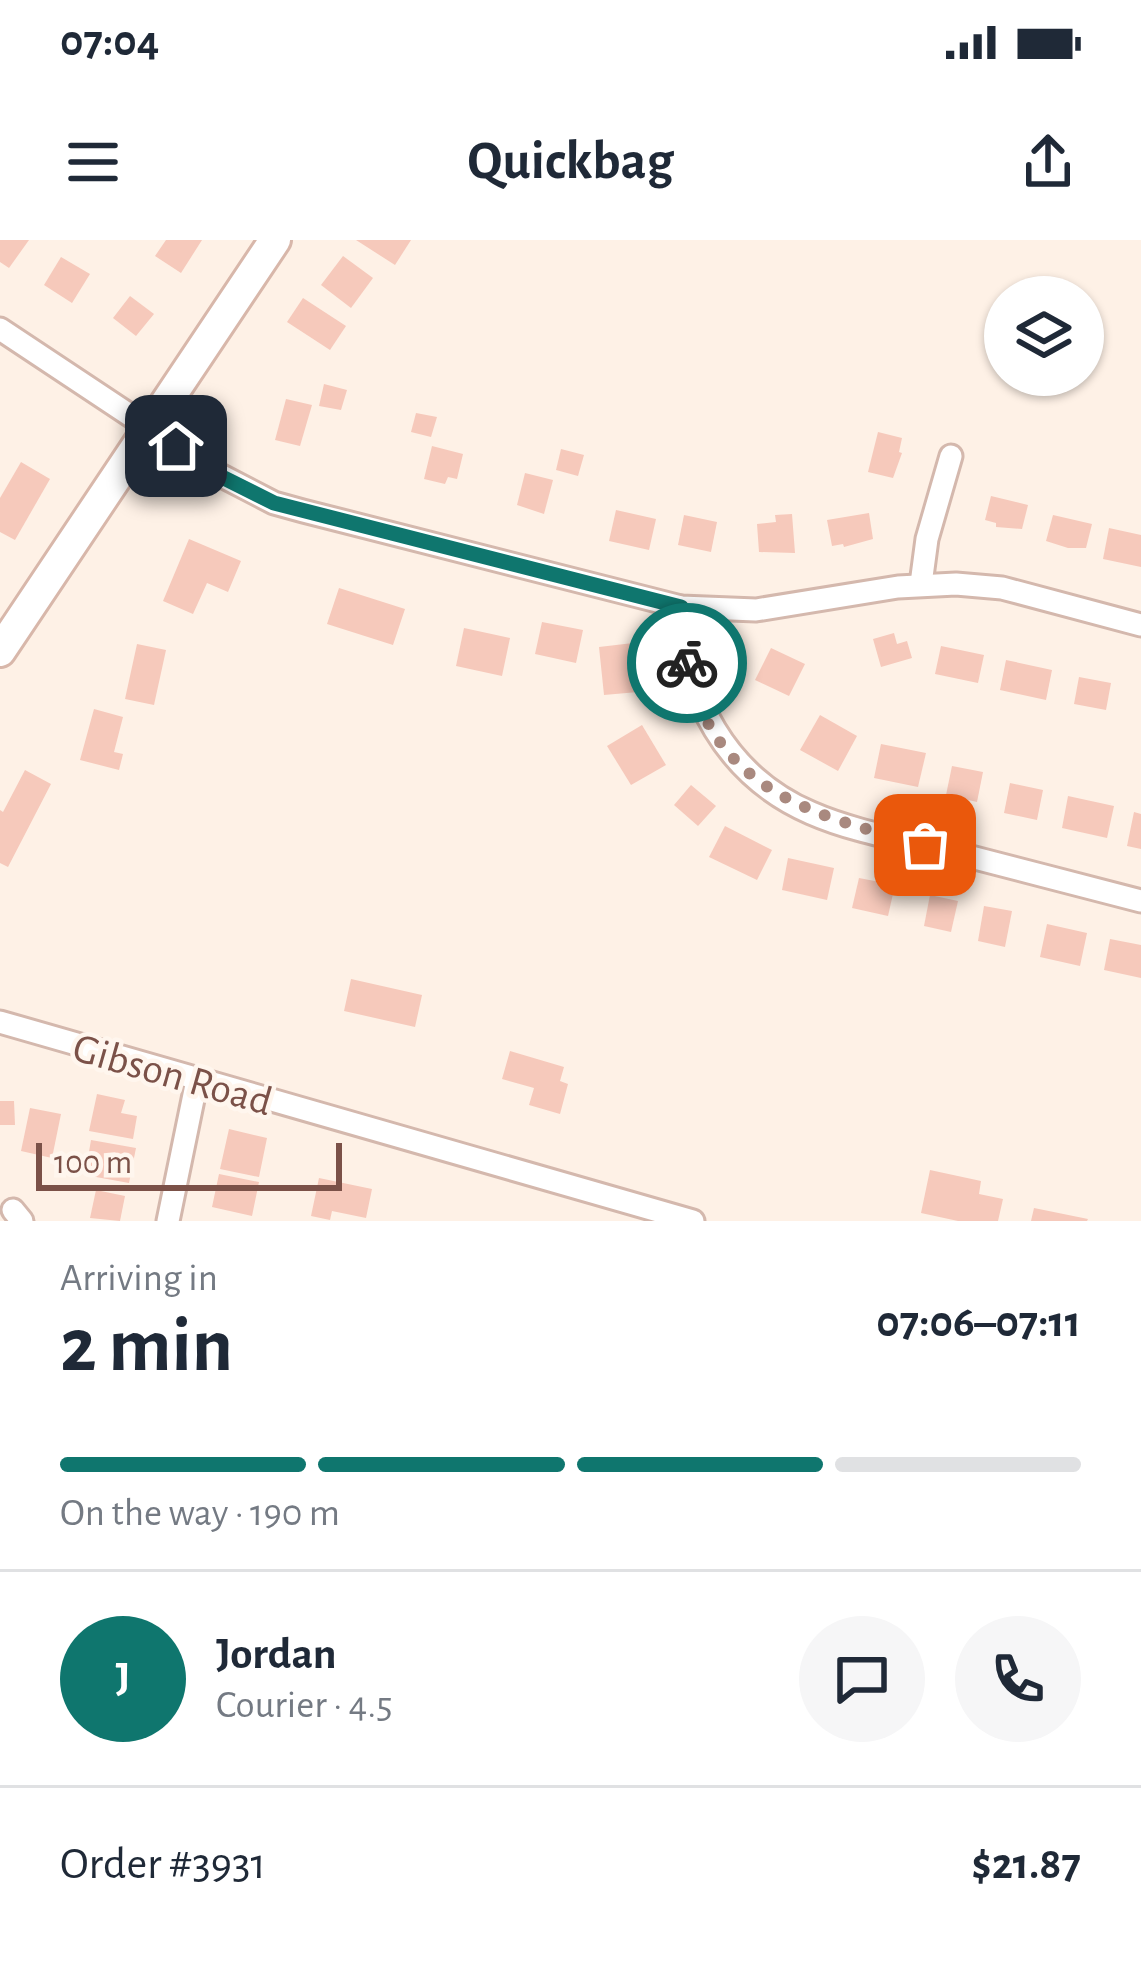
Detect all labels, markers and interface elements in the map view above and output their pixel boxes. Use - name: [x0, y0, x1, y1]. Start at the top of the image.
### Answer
- text: 07:04: [60, 19, 159, 64]
- icon: menu: [60, 129, 126, 195]
- icon: share: [1015, 129, 1081, 195]
- text: Quickbag: [468, 135, 673, 189]
- map controls: [984, 276, 1104, 396]
- button: layers: [984, 276, 1104, 396]
- pin: [125, 395, 227, 497]
- icon: home: [143, 413, 209, 479]
- courier: [627, 603, 747, 723]
- icon: bike: [654, 630, 720, 696]
- pin: [874, 794, 976, 896]
- icon: bag: [892, 812, 958, 878]
- street label: Gibson Road: [68, 1027, 277, 1123]
- scale bar: [36, 1137, 342, 1190]
- text: 100 m: [54, 1147, 132, 1180]
- text: Arriving in: [60, 1259, 218, 1298]
- text: 07:06–07:11: [876, 1300, 1081, 1345]
- text: 2 min: [60, 1308, 233, 1386]
- text: On the way · 190 m: [60, 1494, 340, 1533]
- button: chat: [799, 1616, 925, 1742]
- button: phone: [955, 1616, 1081, 1742]
- text: Jordan: [216, 1632, 337, 1677]
- text: J: [115, 1656, 131, 1701]
- text: Courier · 4.5: [216, 1686, 393, 1725]
- text: Order #3931: [60, 1842, 266, 1887]
- text: $21.87: [971, 1842, 1081, 1887]

